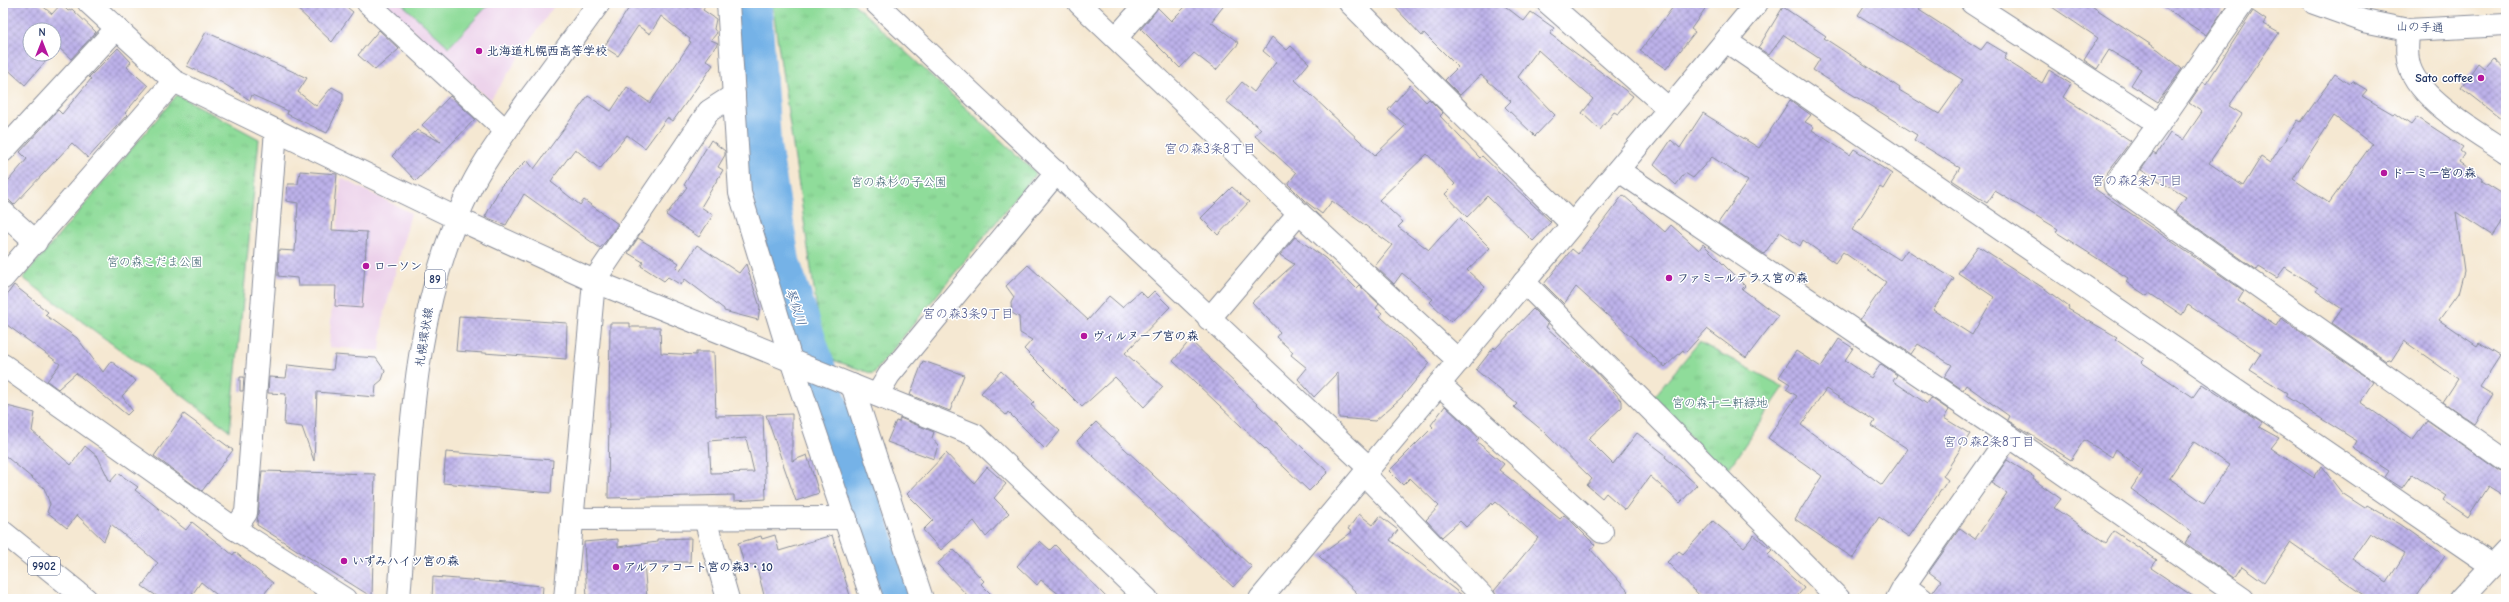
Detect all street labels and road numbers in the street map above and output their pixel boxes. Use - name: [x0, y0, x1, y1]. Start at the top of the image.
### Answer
- street label: 山の手通: [2396, 19, 2444, 35]
- road number: 89: [425, 270, 445, 288]
- street label: 札幌環状線: [412, 306, 436, 368]
- road number: 9902: [28, 557, 60, 575]

